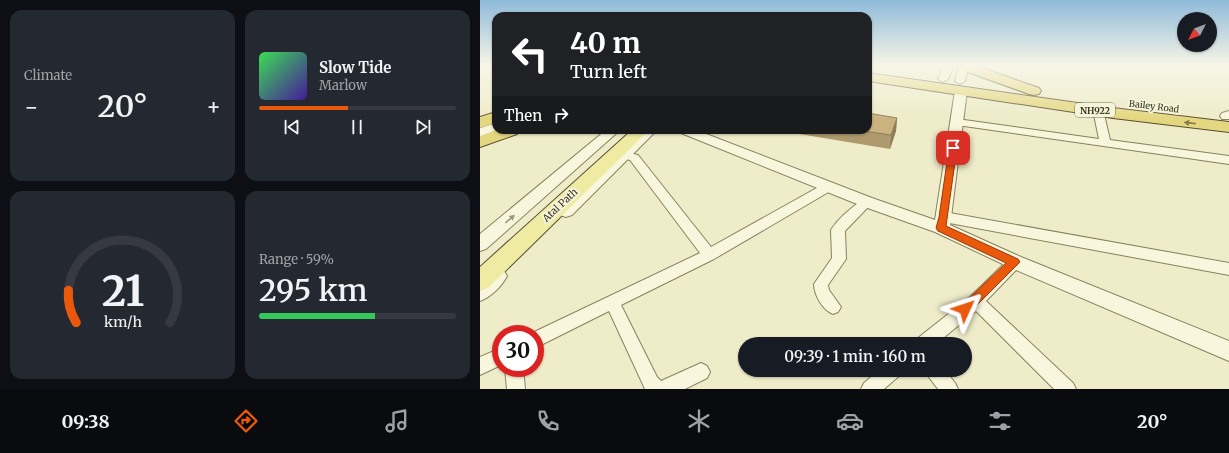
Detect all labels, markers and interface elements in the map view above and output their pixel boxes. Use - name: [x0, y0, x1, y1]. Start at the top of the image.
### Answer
- north arrow: [1177, 12, 1217, 52]
- map controls: [1177, 12, 1217, 52]
- text: 40 m: [570, 25, 641, 61]
- icon: left: [504, 28, 556, 80]
- text: Slow Tide: [319, 58, 391, 77]
- text: Turn left: [570, 60, 647, 83]
- text: Climate: [24, 67, 72, 84]
- text: Marlow: [319, 77, 367, 94]
- text: 20°: [97, 87, 148, 125]
- text: −: [24, 93, 39, 121]
- text: +: [206, 93, 221, 121]
- street label: Bailey Road: [1128, 97, 1180, 115]
- road number: NH922: [1075, 103, 1115, 117]
- icon: right: [550, 104, 572, 126]
- text: Then: [504, 106, 542, 125]
- icon: previous: [281, 116, 303, 138]
- icon: pause: [346, 116, 368, 138]
- icon: next: [412, 116, 434, 138]
- one-way arrow: [1184, 120, 1196, 126]
- pin: [936, 131, 970, 165]
- icon: arrive: [942, 137, 964, 159]
- street label: Atal Path: [539, 185, 581, 225]
- one-way arrow: [505, 214, 515, 223]
- text: Range · 59%: [259, 251, 334, 268]
- text: 21: [101, 265, 144, 317]
- text: 295 km: [259, 271, 368, 309]
- position arrow: [944, 288, 986, 330]
- text: km/h: [104, 312, 142, 330]
- speed limit sign: 30: [492, 325, 544, 377]
- text: 09:39 · 1 min · 160 m: [784, 347, 926, 366]
- icon: directions: [232, 407, 260, 435]
- icon: music: [383, 407, 411, 435]
- icon: phone: [534, 407, 562, 435]
- icon: climate: [685, 407, 713, 435]
- icon: car: [836, 407, 864, 435]
- icon: filters: [986, 407, 1014, 435]
- text: 09:38: [61, 410, 110, 433]
- text: 20°: [1137, 410, 1168, 433]

